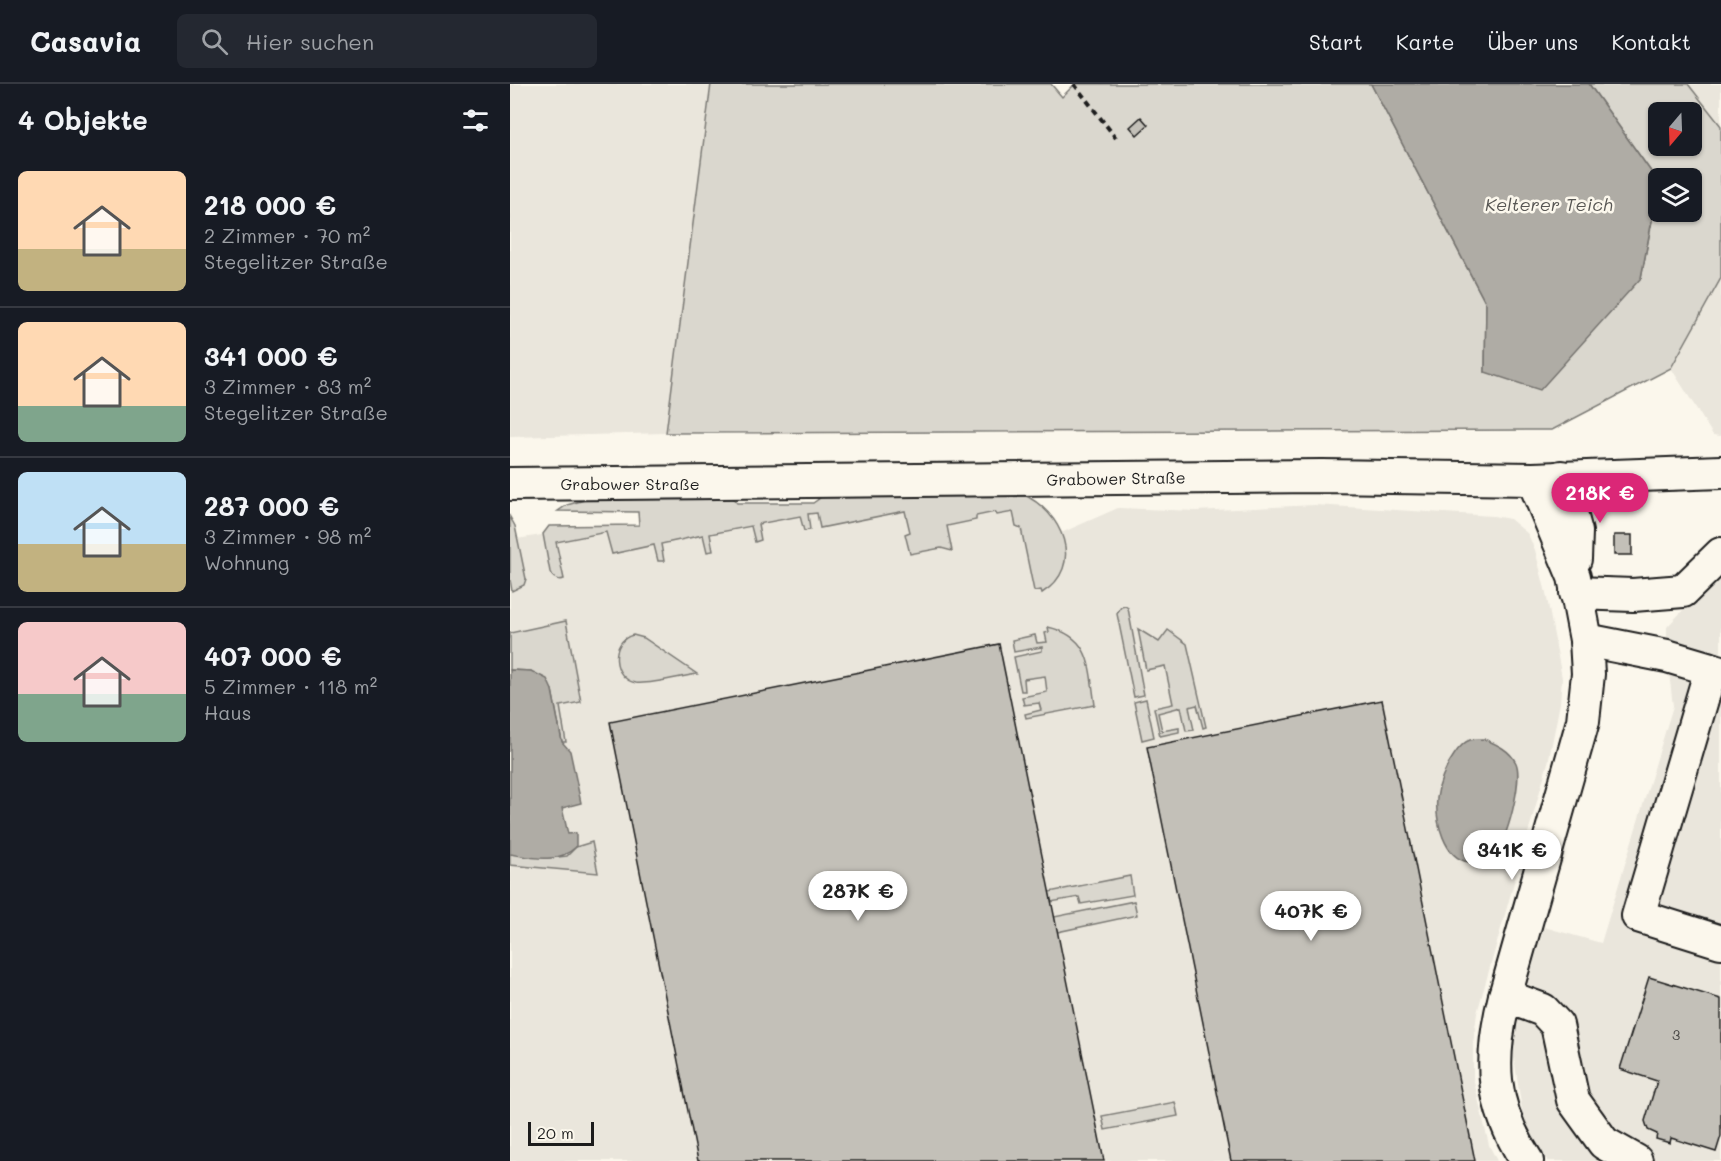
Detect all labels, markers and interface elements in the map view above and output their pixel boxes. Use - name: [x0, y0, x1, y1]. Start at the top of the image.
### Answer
- search box: [177, 14, 597, 68]
- text: Casavia: [30, 23, 141, 59]
- icon: search: [198, 25, 231, 58]
- text: Hier suchen: [246, 27, 374, 56]
- text: Start: [1309, 28, 1363, 55]
- text: Karte: [1396, 28, 1454, 55]
- text: Über uns: [1487, 28, 1578, 55]
- text: Kontakt: [1611, 28, 1691, 55]
- north arrow: [1648, 102, 1702, 156]
- map controls: [1648, 102, 1702, 222]
- text: 4 Objekte: [18, 103, 148, 137]
- icon: filters: [459, 104, 492, 137]
- button: layers: [1648, 168, 1702, 222]
- text: 218 000 €: [204, 188, 336, 222]
- water label: Kelterer Teich: [1485, 192, 1613, 216]
- icon: home: [66, 195, 138, 267]
- text: 2 Zimmer · 70 m²: [204, 222, 370, 248]
- text: Stegelitzer Straße: [204, 248, 388, 274]
- text: 341 000 €: [204, 339, 338, 373]
- icon: home: [66, 346, 138, 418]
- text: 3 Zimmer · 83 m²: [204, 373, 371, 399]
- text: Stegelitzer Straße: [204, 399, 388, 425]
- street label: Grabower Straße: [1046, 466, 1186, 490]
- street label: Grabower Straße: [560, 473, 700, 494]
- pin: 218K €: [1551, 473, 1649, 524]
- text: 218K €: [1565, 479, 1635, 505]
- text: 287 000 €: [204, 489, 339, 523]
- icon: home: [66, 496, 138, 568]
- text: 3 Zimmer · 98 m²: [204, 523, 371, 549]
- text: Wohnung: [204, 549, 289, 575]
- text: 407 000 €: [204, 639, 342, 673]
- icon: home: [66, 646, 138, 718]
- text: 5 Zimmer · 118 m²: [204, 673, 377, 699]
- text: Haus: [204, 699, 251, 725]
- pin: 341K €: [1463, 830, 1561, 881]
- text: 341K €: [1477, 836, 1547, 862]
- pin: 287K €: [809, 871, 907, 922]
- text: 287K €: [822, 877, 894, 903]
- pin: 407K €: [1262, 891, 1360, 942]
- text: 407K €: [1274, 897, 1348, 923]
- house number: 3: [1672, 1025, 1680, 1044]
- scale bar: [528, 1119, 594, 1146]
- text: 20 m: [537, 1122, 574, 1143]

